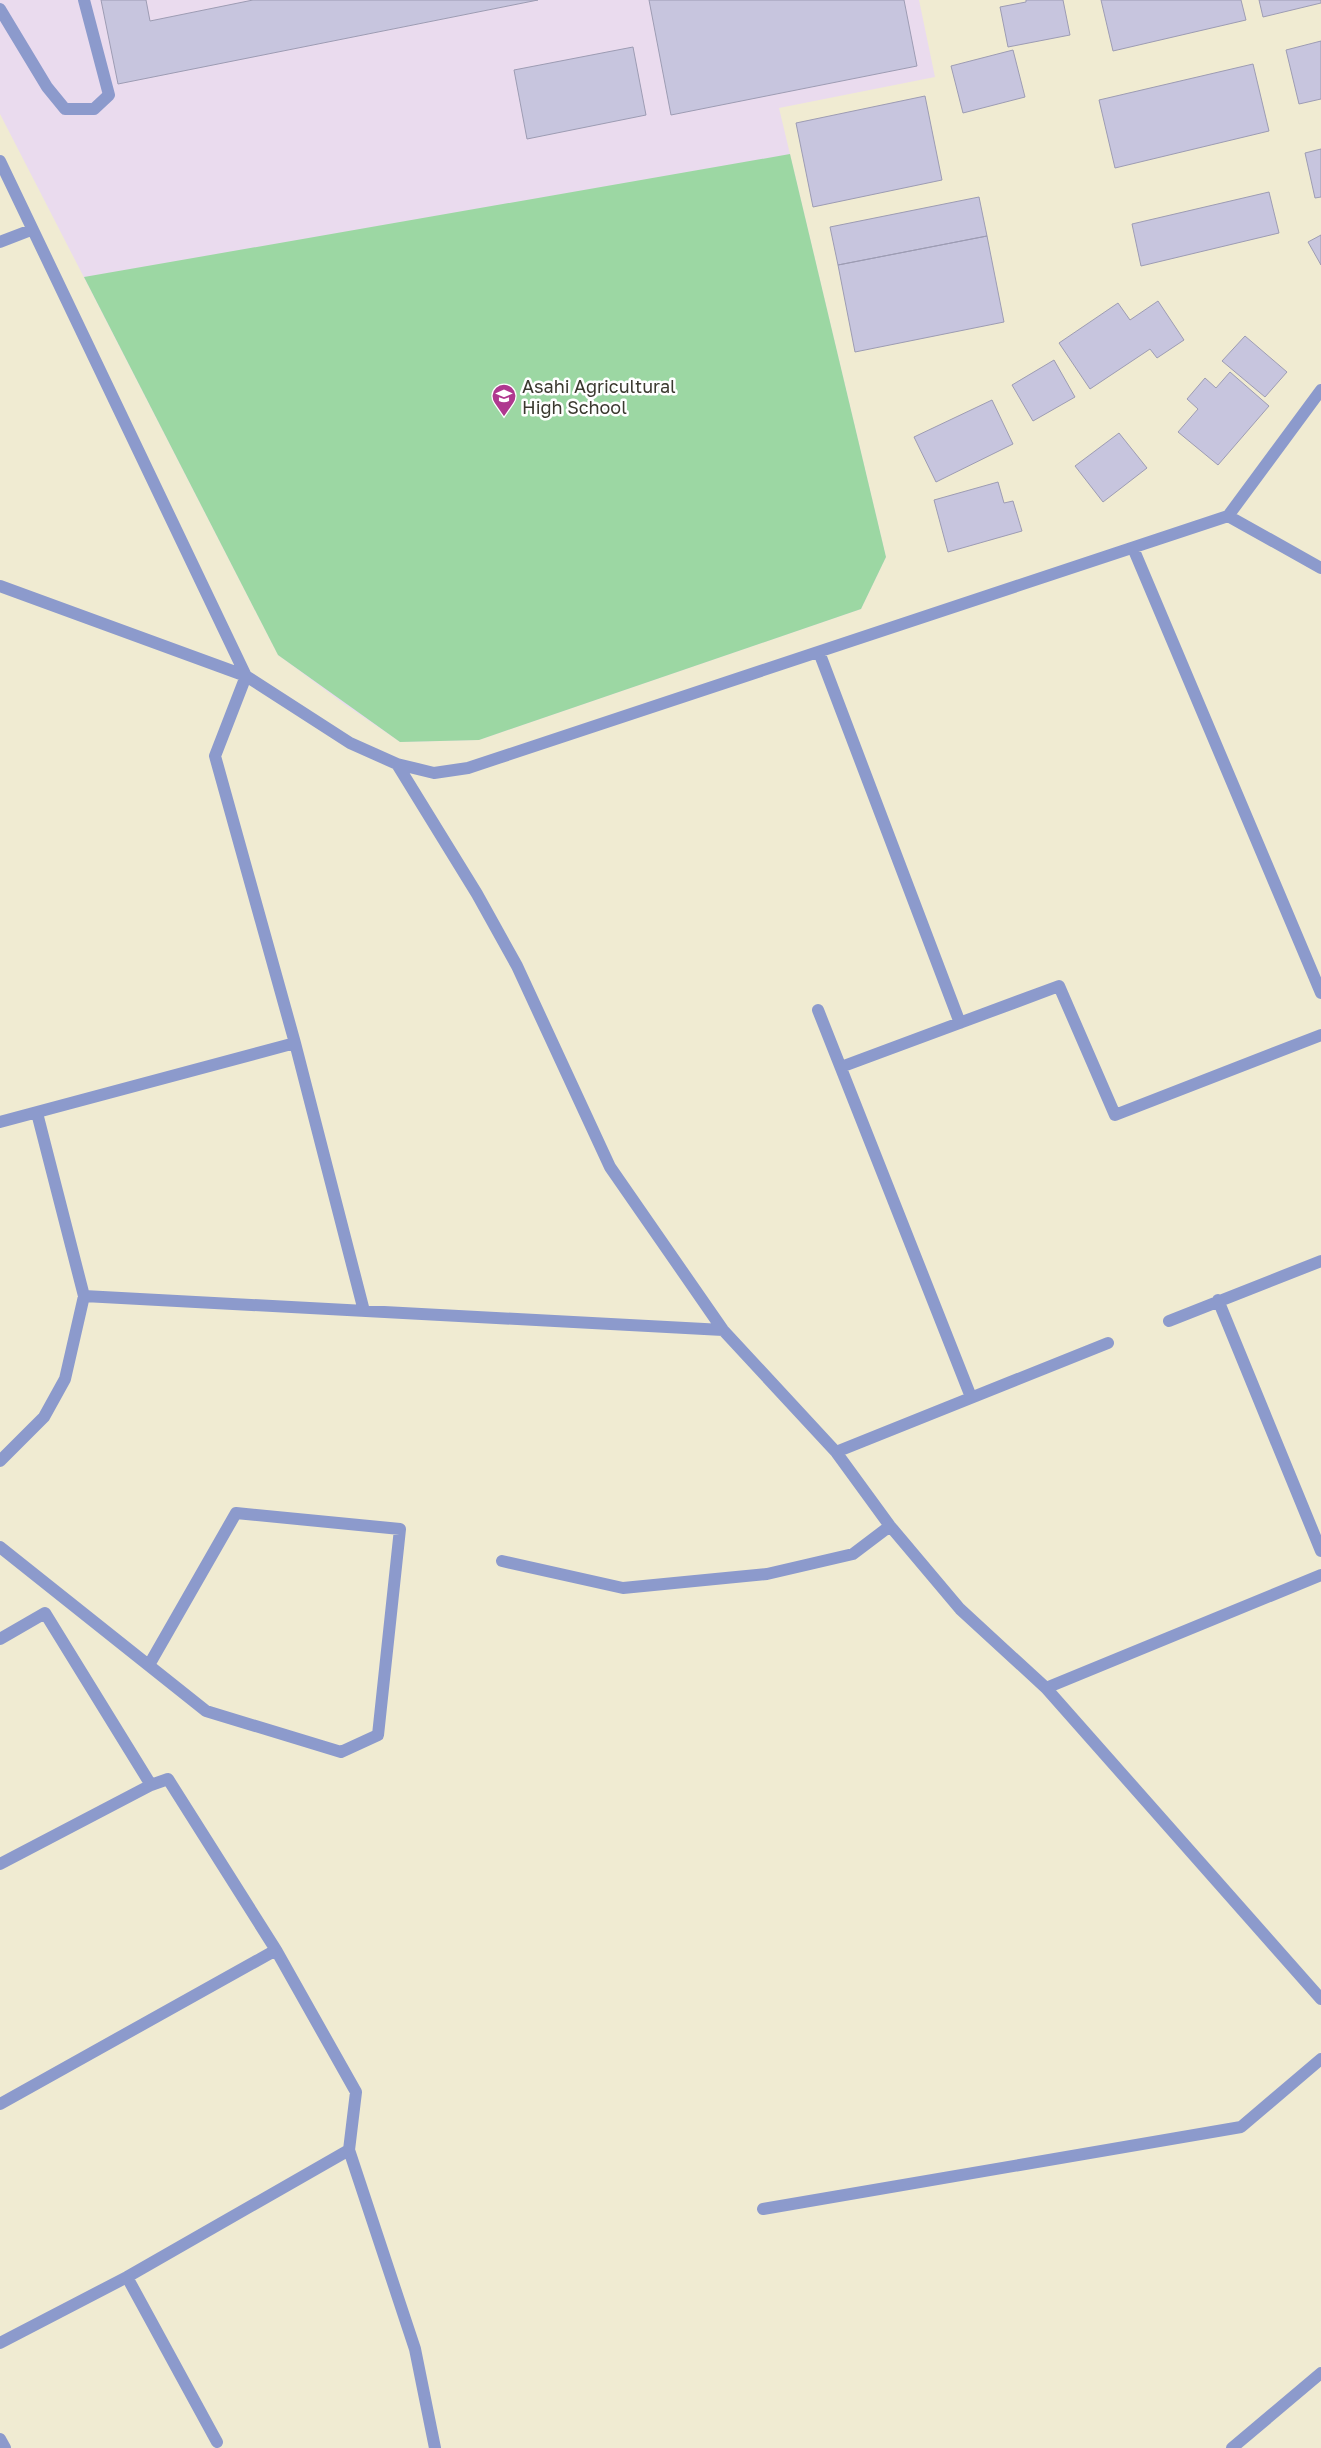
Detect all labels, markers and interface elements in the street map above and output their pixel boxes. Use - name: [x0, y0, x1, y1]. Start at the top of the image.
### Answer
- place label: Asahi Agricultural High School: [522, 375, 676, 418]
- school or university icon: Asahi Agricultural High School: [491, 383, 517, 417]

